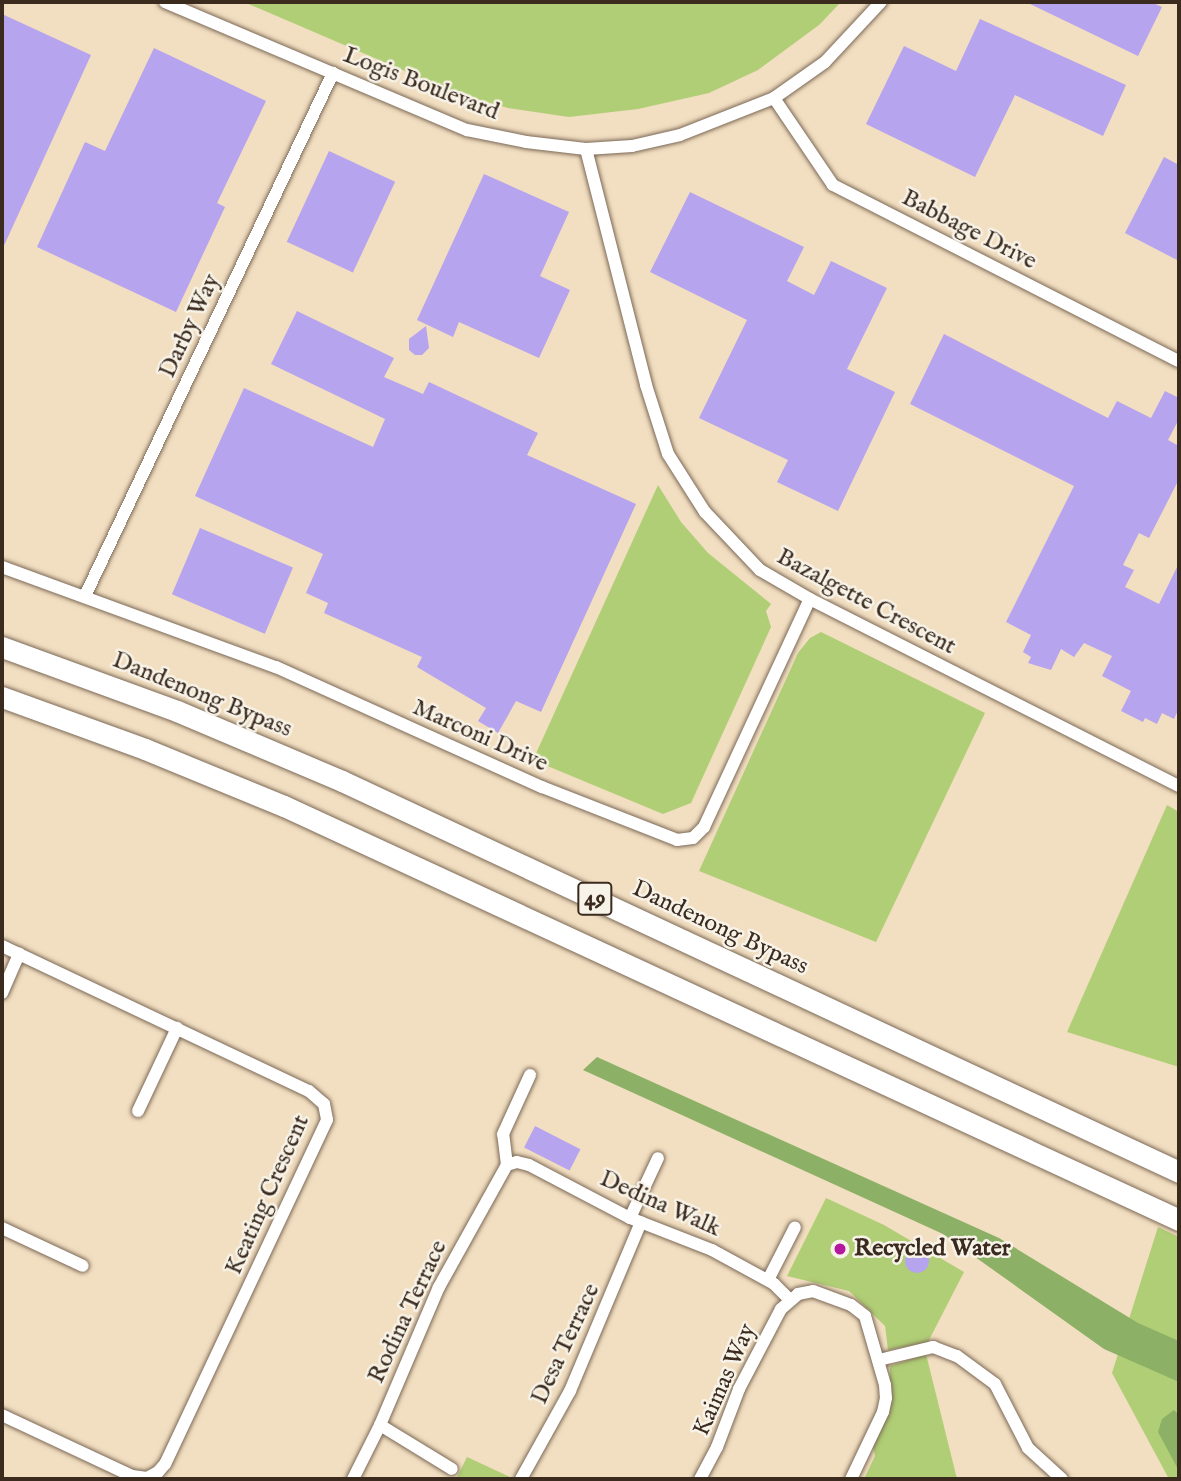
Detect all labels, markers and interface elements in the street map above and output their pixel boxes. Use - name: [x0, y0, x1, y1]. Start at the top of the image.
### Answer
- street label: Logis Boulevard: [339, 41, 503, 127]
- street label: Babbage Drive: [897, 184, 1041, 276]
- street label: Darby Way: [153, 269, 227, 383]
- street label: Bazalgette Crescent: [772, 543, 960, 661]
- street label: Dandenong Bypass: [108, 646, 296, 744]
- street label: Marconi Drive: [408, 693, 552, 779]
- street label: Dandenong Bypass: [627, 875, 813, 981]
- road number: 49: [576, 879, 614, 918]
- street label: Keating Crescent: [220, 1111, 316, 1279]
- street label: Dedina Walk: [595, 1165, 725, 1243]
- place label: Recycled Water: [854, 1235, 1011, 1263]
- street label: Rodina Terrace: [362, 1236, 454, 1388]
- marker: Recycled Water: [832, 1241, 848, 1257]
- street label: Desa Terrace: [525, 1279, 607, 1409]
- street label: Kaimas Way: [687, 1319, 763, 1441]

